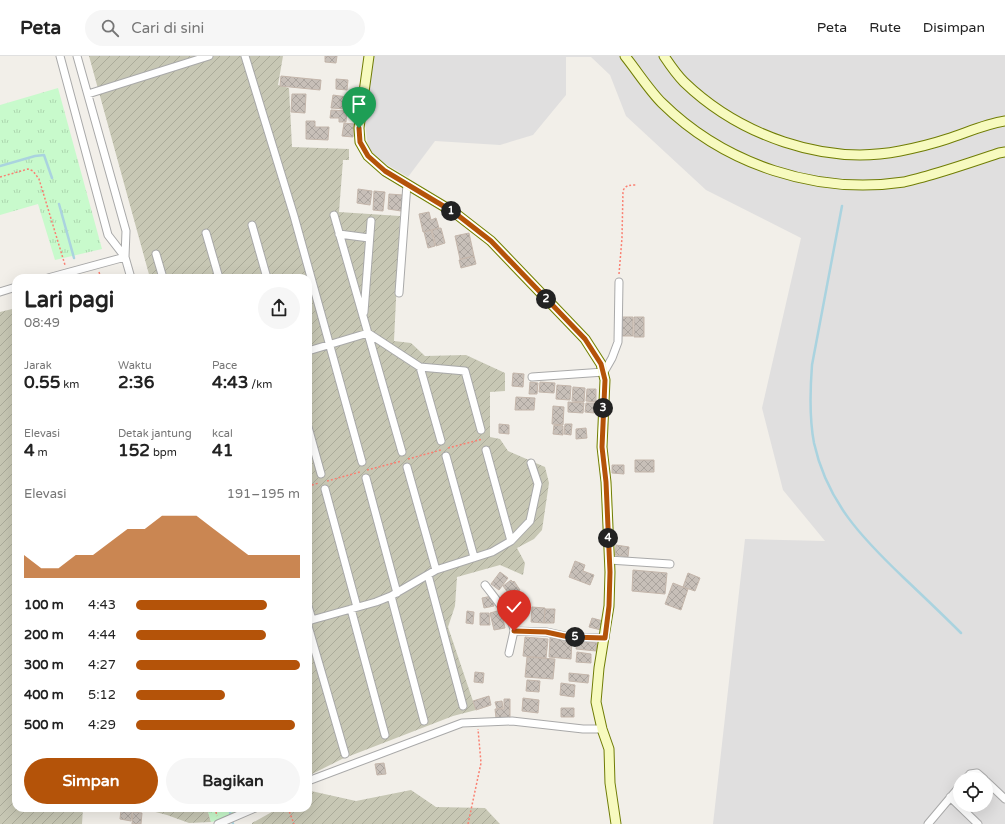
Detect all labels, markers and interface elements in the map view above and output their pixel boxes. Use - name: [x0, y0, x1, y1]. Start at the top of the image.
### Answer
- search box: [85, 10, 365, 46]
- text: Peta: [20, 17, 61, 39]
- icon: search: [99, 17, 121, 39]
- text: Cari di sini: [131, 19, 204, 37]
- text: Peta: [817, 19, 847, 36]
- text: Rute: [869, 19, 901, 36]
- text: Disimpan: [923, 19, 985, 36]
- pin: [342, 87, 376, 128]
- icon: arrive: [348, 93, 370, 115]
- pin: 1: [441, 201, 461, 221]
- text: 1: [448, 204, 454, 217]
- text: Lari pagi: [24, 287, 114, 313]
- button: share: [258, 287, 300, 329]
- pin: 2: [536, 289, 556, 309]
- text: 2: [543, 292, 549, 305]
- text: 08:49: [24, 315, 60, 331]
- text: Jarak: [24, 359, 52, 372]
- text: Waktu: [118, 359, 152, 372]
- text: Pace: [212, 359, 237, 372]
- text: 0.55: [24, 372, 60, 393]
- text: 2:36: [118, 372, 154, 393]
- text: 4:43: [212, 372, 248, 393]
- text: km: [60, 378, 79, 391]
- text: /km: [248, 378, 272, 391]
- pin: 3: [593, 398, 613, 418]
- text: 3: [600, 401, 606, 414]
- text: Elevasi: [24, 427, 60, 440]
- text: Detak jantung: [118, 427, 192, 440]
- text: kcal: [212, 427, 233, 440]
- text: 4: [24, 440, 35, 461]
- text: 152: [118, 440, 150, 461]
- text: 41: [212, 440, 233, 461]
- text: m: [35, 446, 48, 459]
- text: bpm: [150, 446, 177, 459]
- text: Elevasi: [24, 486, 66, 502]
- text: 191–195 m: [227, 486, 300, 502]
- pin: 4: [598, 528, 618, 548]
- text: 4: [605, 531, 611, 544]
- pin: [497, 590, 531, 631]
- icon: check: [503, 596, 525, 618]
- text: 100 m: [24, 597, 64, 613]
- text: 4:43: [88, 597, 116, 613]
- text: 200 m: [24, 627, 64, 643]
- text: 4:44: [88, 627, 116, 643]
- pin: 5: [565, 627, 585, 647]
- text: 5: [572, 630, 578, 643]
- text: 300 m: [24, 657, 64, 673]
- text: 4:27: [88, 657, 116, 673]
- text: 400 m: [24, 687, 64, 703]
- text: 5:12: [88, 687, 116, 703]
- text: 500 m: [24, 717, 64, 733]
- text: 4:29: [88, 717, 116, 733]
- button: Simpan: [24, 758, 158, 804]
- button: Bagikan: [166, 758, 300, 804]
- map controls: [953, 772, 993, 812]
- button: locate: [953, 772, 993, 812]

